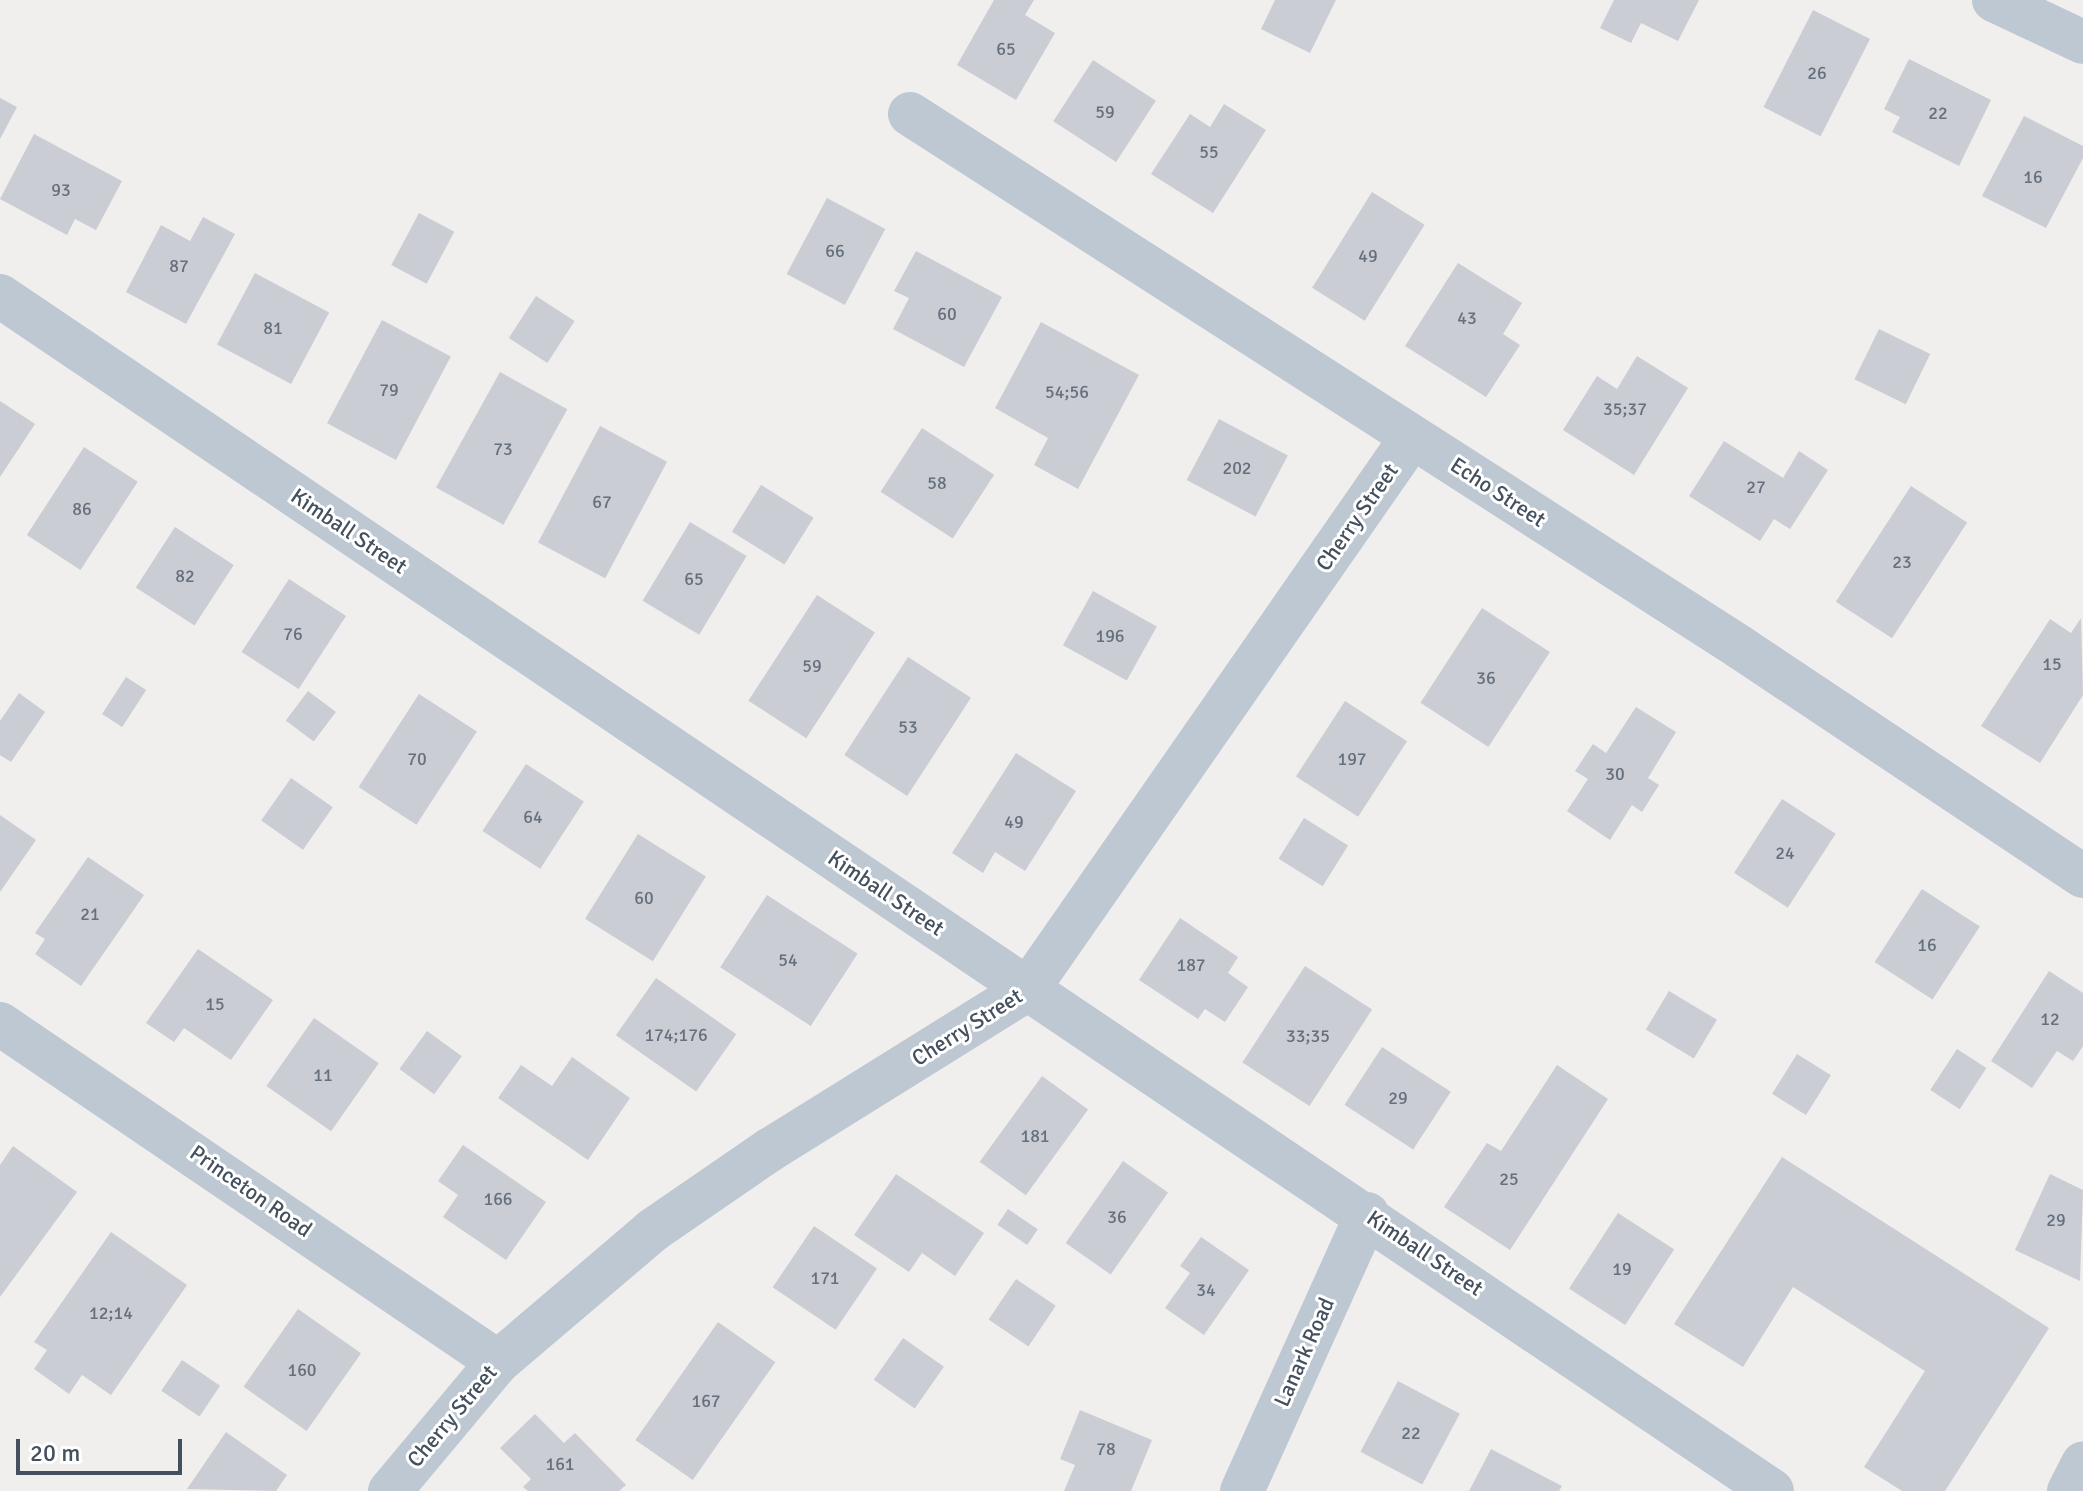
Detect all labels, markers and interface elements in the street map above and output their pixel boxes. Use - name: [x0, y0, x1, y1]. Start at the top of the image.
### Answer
- house number: 65: [996, 38, 1016, 60]
- house number: 26: [1807, 62, 1827, 84]
- house number: 59: [1095, 101, 1115, 123]
- house number: 22: [1928, 102, 1948, 124]
- house number: 55: [1199, 141, 1219, 163]
- house number: 16: [2023, 166, 2043, 188]
- house number: 93: [51, 179, 71, 201]
- house number: 66: [825, 240, 845, 262]
- house number: 49: [1358, 245, 1378, 267]
- house number: 87: [169, 255, 189, 277]
- house number: 60: [937, 303, 957, 325]
- house number: 43: [1457, 307, 1477, 329]
- house number: 81: [263, 317, 283, 339]
- house number: 79: [379, 379, 399, 401]
- house number: 54;56: [1045, 381, 1089, 403]
- house number: 35;37: [1603, 398, 1647, 420]
- house number: 73: [493, 438, 513, 460]
- street label: Echo Street: [1445, 451, 1551, 533]
- house number: 202: [1222, 457, 1252, 479]
- street label: Cherry Street: [1310, 458, 1404, 576]
- house number: 58: [927, 472, 947, 494]
- house number: 27: [1746, 476, 1766, 498]
- street label: Kimball Street: [286, 483, 412, 579]
- house number: 67: [592, 491, 612, 513]
- house number: 86: [72, 498, 92, 520]
- house number: 23: [1892, 551, 1912, 573]
- house number: 82: [175, 565, 195, 587]
- house number: 65: [684, 568, 704, 590]
- house number: 76: [283, 623, 303, 645]
- house number: 196: [1095, 625, 1125, 647]
- house number: 15: [2042, 653, 2062, 675]
- house number: 59: [802, 655, 822, 677]
- house number: 36: [1476, 667, 1496, 689]
- house number: 53: [898, 716, 918, 738]
- house number: 70: [407, 748, 427, 770]
- house number: 197: [1337, 748, 1367, 770]
- house number: 30: [1605, 763, 1625, 785]
- house number: 64: [523, 806, 543, 828]
- house number: 49: [1004, 811, 1024, 833]
- house number: 24: [1775, 842, 1795, 864]
- street label: Kimball Street: [823, 845, 949, 941]
- house number: 60: [634, 887, 654, 909]
- house number: 21: [80, 903, 100, 925]
- house number: 16: [1917, 934, 1937, 956]
- house number: 54: [778, 949, 798, 971]
- house number: 187: [1176, 954, 1206, 976]
- street label: Cherry Street: [907, 983, 1027, 1071]
- house number: 15: [205, 993, 225, 1015]
- house number: 12: [2040, 1008, 2060, 1030]
- house number: 174;176: [644, 1024, 708, 1046]
- house number: 33;35: [1286, 1025, 1330, 1047]
- house number: 11: [313, 1064, 333, 1086]
- house number: 29: [1388, 1087, 1408, 1109]
- house number: 181: [1020, 1125, 1050, 1147]
- street label: Princeton Road: [185, 1139, 317, 1243]
- house number: 25: [1499, 1168, 1519, 1190]
- house number: 166: [483, 1188, 513, 1210]
- street label: Kimball Street: [1362, 1205, 1488, 1301]
- house number: 36: [1107, 1206, 1127, 1228]
- house number: 29: [2046, 1209, 2066, 1231]
- house number: 19: [1612, 1258, 1632, 1280]
- house number: 171: [810, 1267, 840, 1289]
- house number: 34: [1196, 1279, 1216, 1301]
- street label: Lanark Road: [1268, 1293, 1340, 1411]
- house number: 12;14: [89, 1302, 133, 1324]
- house number: 160: [287, 1359, 317, 1381]
- street label: Cherry Street: [402, 1359, 502, 1473]
- house number: 167: [691, 1390, 721, 1412]
- house number: 22: [1401, 1422, 1421, 1444]
- scale bar: [20, 1423, 186, 1473]
- text: 20 m: [30, 1438, 80, 1468]
- house number: 78: [1096, 1438, 1116, 1460]
- house number: 161: [545, 1453, 575, 1475]

